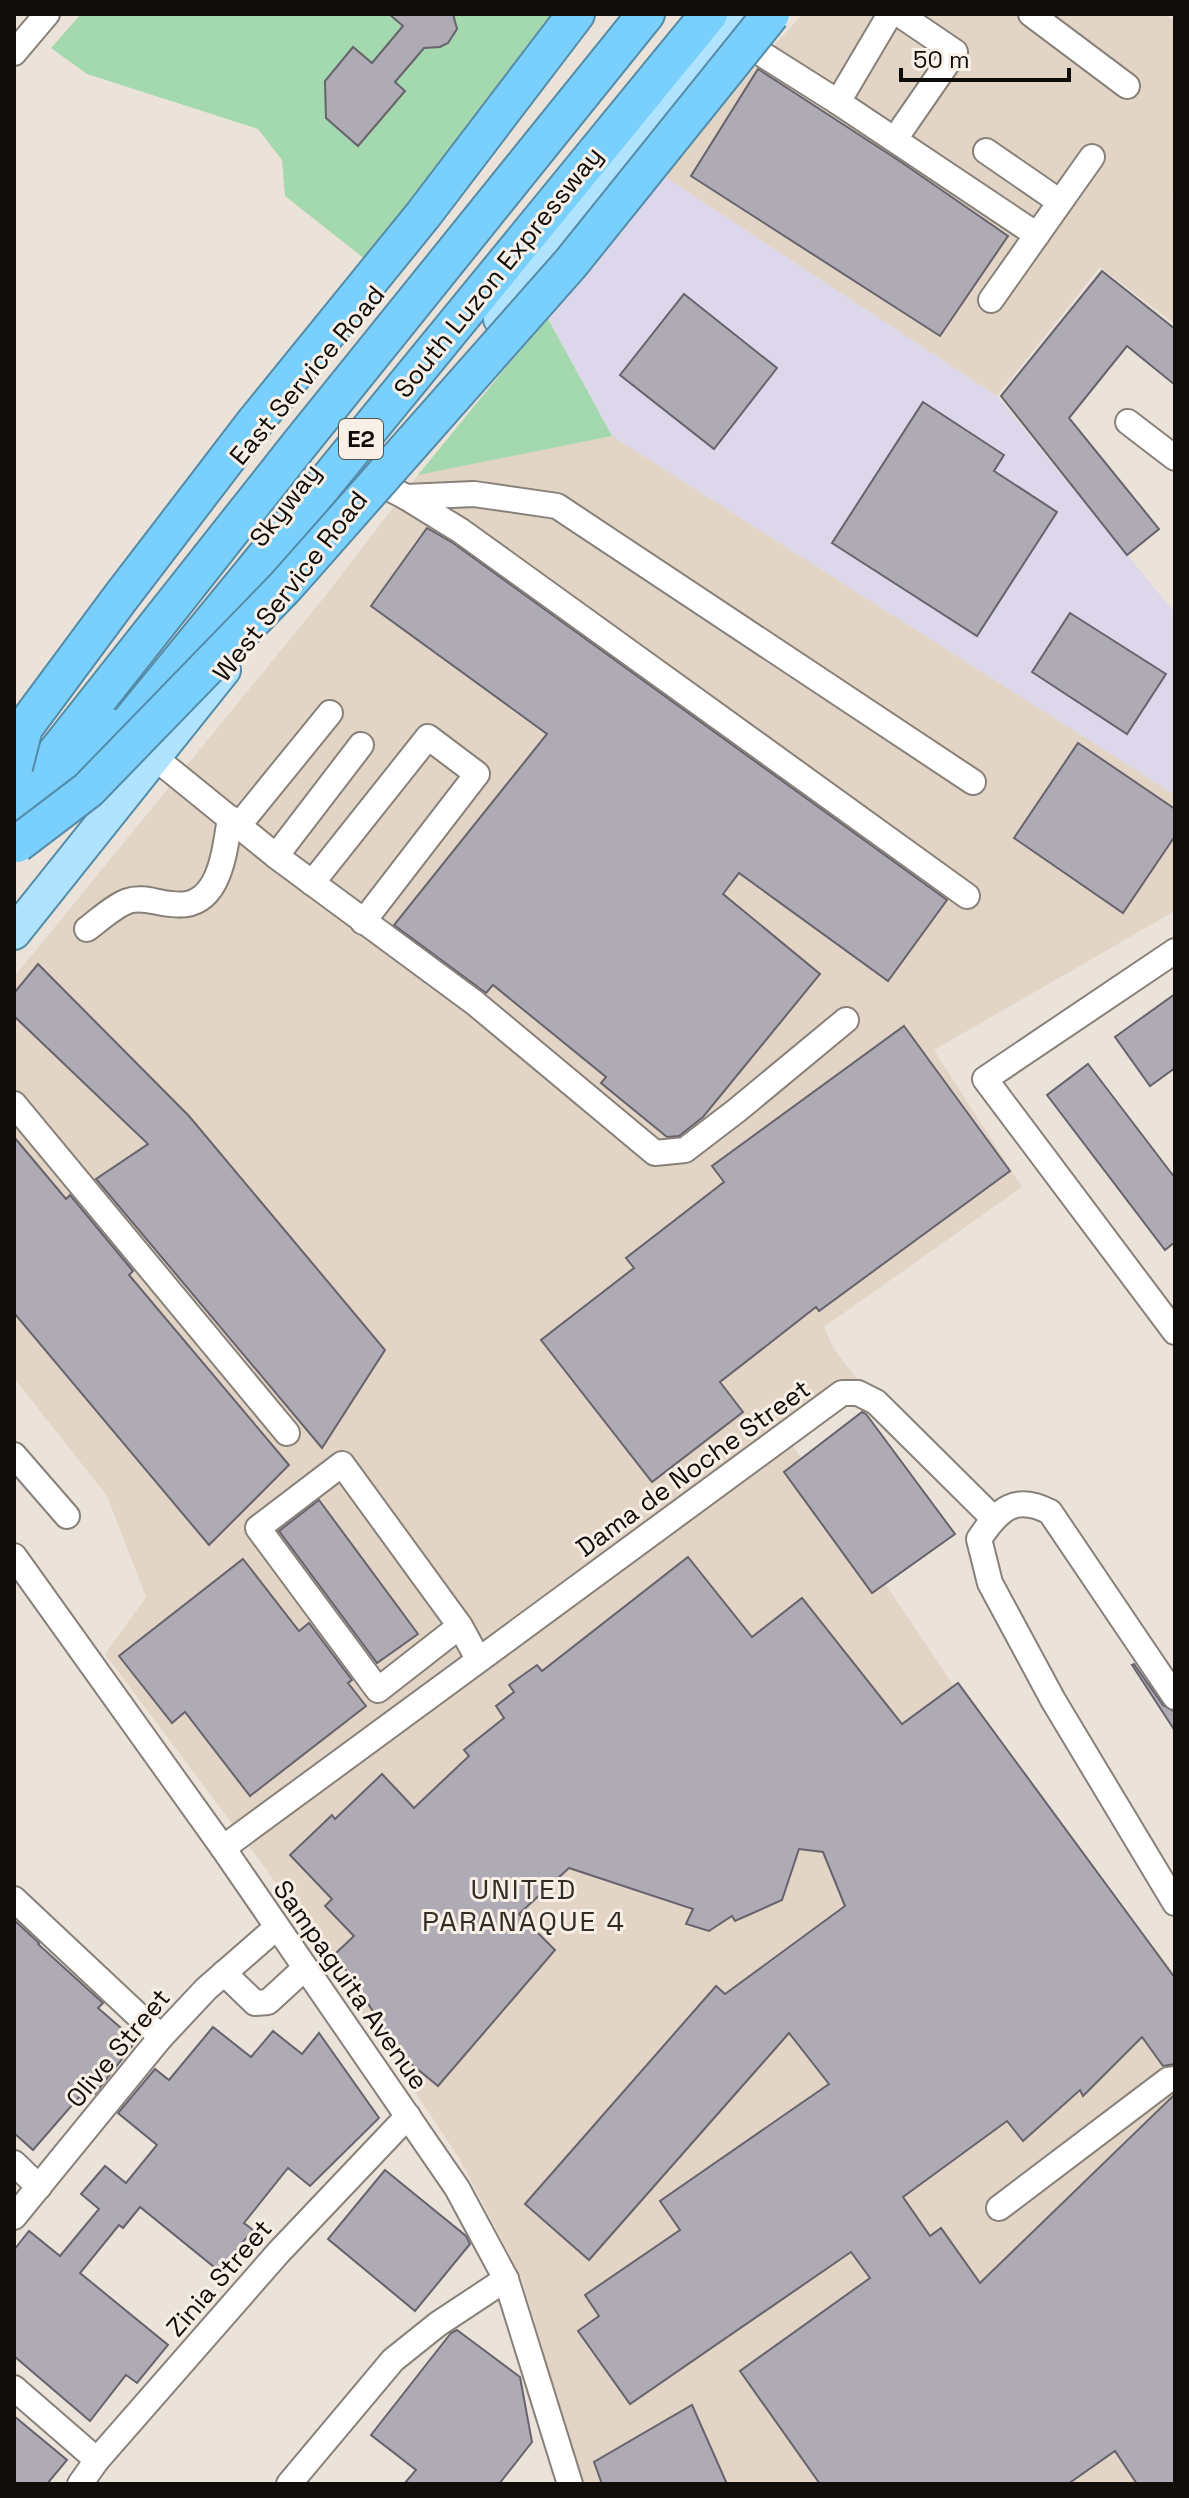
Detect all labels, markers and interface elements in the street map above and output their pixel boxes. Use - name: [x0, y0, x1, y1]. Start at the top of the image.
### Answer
- scale bar: [901, 32, 1069, 82]
- text: 50 m: [913, 44, 970, 75]
- street label: South Luzon Expressway: [386, 139, 610, 405]
- street label: East Service Road: [222, 278, 392, 472]
- road number: E2: [339, 419, 383, 459]
- street label: Skyway: [242, 456, 328, 554]
- street label: West Service Road: [205, 484, 375, 688]
- street label: Dama de Noche Street: [569, 1372, 817, 1564]
- district label: UNITED PARANAQUE 4: [422, 1871, 626, 1939]
- street label: Sampaguita Avenue: [266, 1873, 436, 2097]
- street label: Olive Street: [58, 1981, 178, 2115]
- street label: Zinia Street: [159, 2212, 279, 2344]

